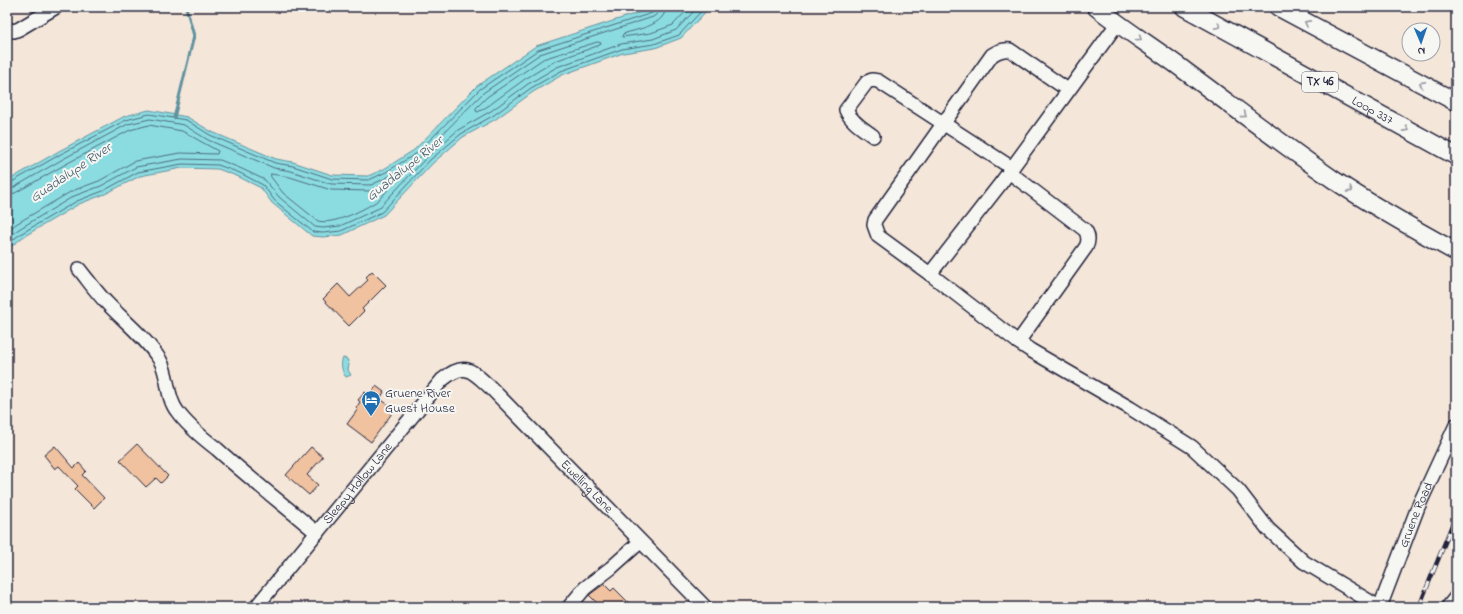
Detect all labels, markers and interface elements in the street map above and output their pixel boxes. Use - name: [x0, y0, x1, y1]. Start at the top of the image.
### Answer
- one-way arrow: [1304, 20, 1311, 27]
- one-way arrow: [1214, 21, 1221, 28]
- north arrow: [1401, 22, 1441, 62]
- one-way arrow: [1135, 34, 1142, 41]
- text: N: [1417, 43, 1425, 59]
- road number: TX 46: [1302, 72, 1338, 92]
- one-way arrow: [1418, 81, 1426, 89]
- street label: Loop 337: [1348, 91, 1397, 130]
- one-way arrow: [1240, 110, 1247, 118]
- one-way arrow: [1402, 124, 1409, 131]
- water label: Guadalupe River: [362, 130, 449, 207]
- water label: Guadalupe River: [26, 137, 117, 208]
- one-way arrow: [1346, 185, 1353, 193]
- place label: Gruene River Guest House: [385, 384, 455, 418]
- hotel icon: Gruene River Guest House: [360, 389, 382, 417]
- street label: Sleepy Hollow Lane: [318, 438, 397, 528]
- street label: Ewelling Lane: [556, 455, 618, 518]
- street label: Gruene Road: [1394, 478, 1438, 550]

